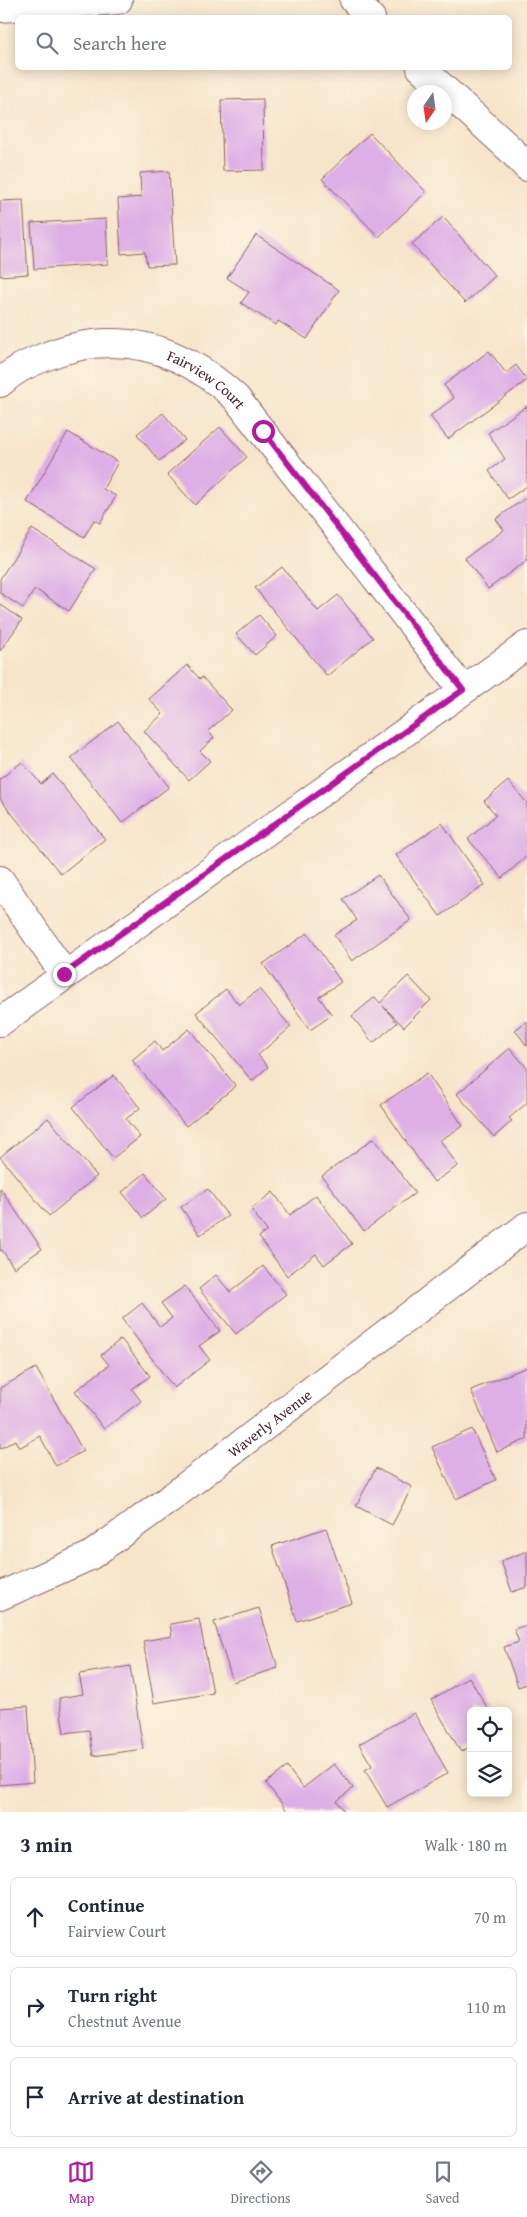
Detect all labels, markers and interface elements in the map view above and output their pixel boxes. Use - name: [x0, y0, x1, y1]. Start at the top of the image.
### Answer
- search box: [15, 15, 512, 70]
- icon: search: [33, 29, 61, 57]
- text: Search here: [73, 29, 167, 57]
- north arrow: [407, 85, 452, 130]
- street label: Fairview Court: [164, 344, 251, 414]
- route start: [252, 420, 275, 443]
- route end: [53, 963, 76, 986]
- street label: Waverly Avenue: [223, 1384, 316, 1462]
- map controls: [467, 1707, 512, 1797]
- button: locate: [467, 1707, 512, 1752]
- button: layers: [467, 1752, 512, 1797]
- text: 3 min: [20, 1829, 72, 1860]
- text: Walk · 180 m: [424, 1833, 507, 1857]
- text: Continue: [68, 1891, 145, 1919]
- icon: ahead: [21, 1903, 49, 1931]
- text: 70 m: [474, 1905, 506, 1929]
- text: Fairview Court: [68, 1919, 166, 1943]
- text: Turn right: [68, 1981, 157, 2009]
- icon: right: [21, 1993, 49, 2021]
- text: 110 m: [466, 1995, 506, 2019]
- text: Chestnut Avenue: [68, 2009, 181, 2033]
- icon: arrive: [21, 2083, 49, 2111]
- text: Arrive at destination: [68, 2083, 244, 2111]
- tab: Map: [67, 2158, 95, 2208]
- tab: Directions: [230, 2158, 291, 2208]
- tab: Saved: [426, 2158, 460, 2208]

